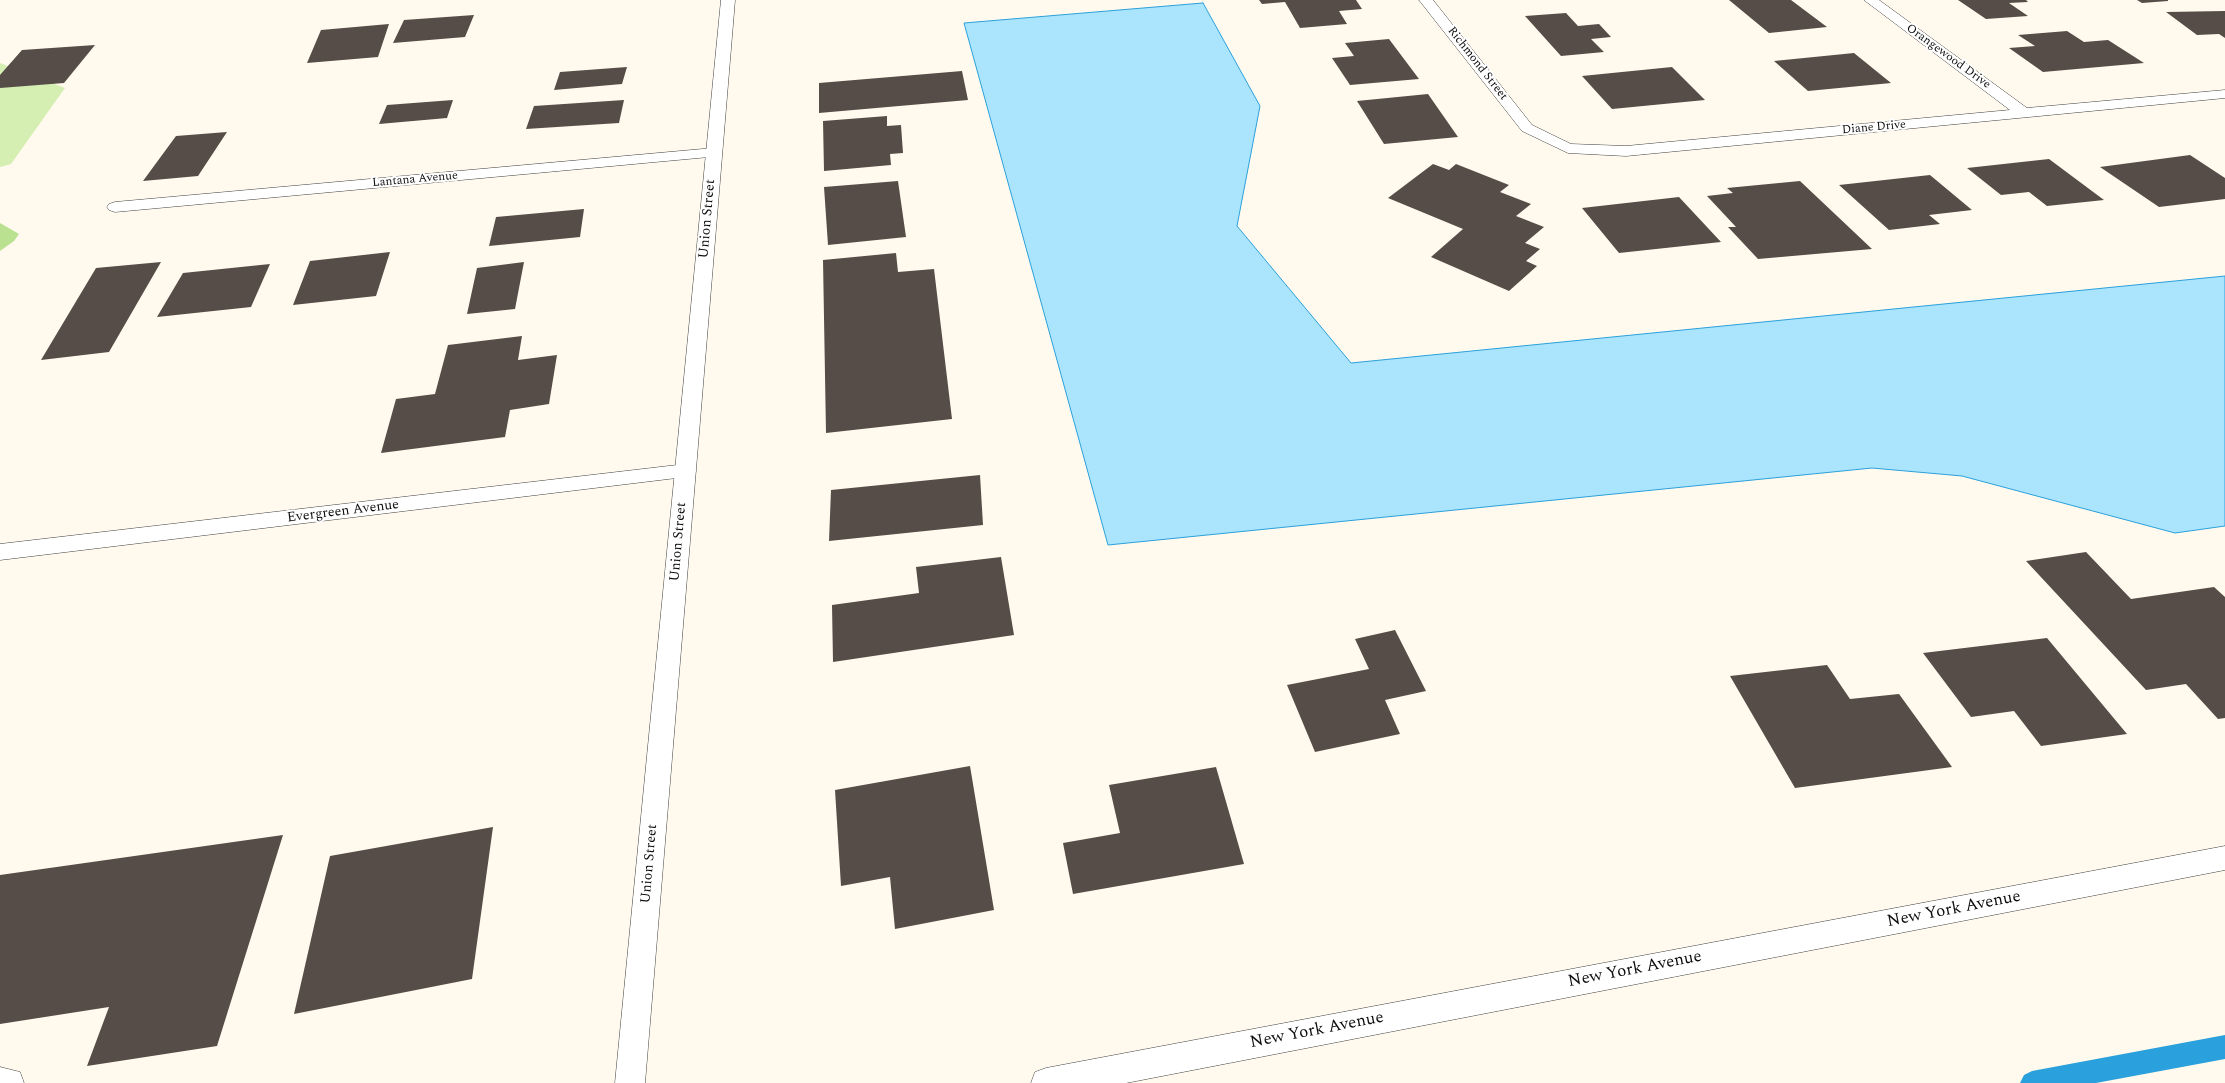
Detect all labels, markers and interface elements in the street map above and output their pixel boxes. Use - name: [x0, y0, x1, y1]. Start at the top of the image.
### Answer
- street label: Orangewood Drive: [1903, 22, 1993, 92]
- street label: Richmond Street: [1444, 24, 1510, 104]
- street label: Diane Drive: [1841, 118, 1907, 138]
- street label: Lantana Avenue: [372, 169, 458, 191]
- street label: Union Street: [696, 179, 720, 259]
- street label: Evergreen Avenue: [286, 497, 400, 527]
- street label: Union Street: [667, 502, 691, 582]
- street label: Union Street: [638, 824, 662, 904]
- street label: New York Avenue: [1885, 887, 2023, 933]
- street label: New York Avenue: [1566, 947, 1704, 993]
- street label: New York Avenue: [1248, 1008, 1386, 1054]

